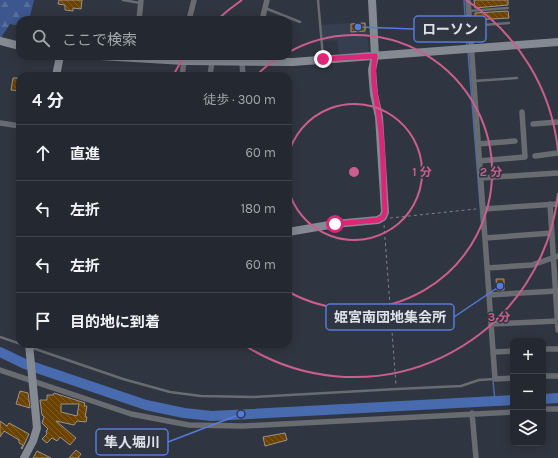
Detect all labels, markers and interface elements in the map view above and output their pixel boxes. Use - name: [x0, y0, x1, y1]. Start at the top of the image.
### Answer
- search box: [16, 16, 292, 60]
- callout: ローソン: [414, 16, 486, 42]
- text: ローソン: [422, 21, 478, 38]
- icon: search: [30, 27, 52, 49]
- text: ここで検索: [62, 31, 137, 49]
- route end: [314, 50, 332, 68]
- text: 4 分: [32, 90, 63, 110]
- text: 徒歩 · 300 m: [203, 92, 276, 107]
- icon: ahead: [32, 142, 54, 164]
- text: 直進: [70, 145, 100, 163]
- text: 60 m: [246, 145, 276, 160]
- centre of rings: [347, 165, 361, 179]
- text: 1 分: [412, 165, 432, 179]
- text: 2 分: [480, 165, 502, 179]
- icon: left: [32, 198, 54, 220]
- text: 左折: [70, 201, 100, 219]
- text: 180 m: [241, 201, 276, 216]
- route start: [326, 215, 344, 233]
- icon: left: [32, 254, 54, 276]
- text: 左折: [70, 257, 100, 275]
- text: 60 m: [246, 257, 276, 272]
- callout: 姫宮南団地集会所: [326, 304, 454, 330]
- text: 姫宮南団地集会所: [334, 309, 446, 326]
- icon: arrive: [32, 310, 54, 332]
- text: 3 分: [488, 310, 510, 324]
- text: 目的地に到着: [70, 313, 160, 331]
- map controls: [510, 338, 546, 446]
- button: +: [510, 338, 546, 374]
- button: −: [510, 374, 546, 410]
- button: layers: [510, 410, 546, 446]
- callout: 隼人堀川: [96, 429, 168, 455]
- text: 隼人堀川: [104, 434, 160, 451]

